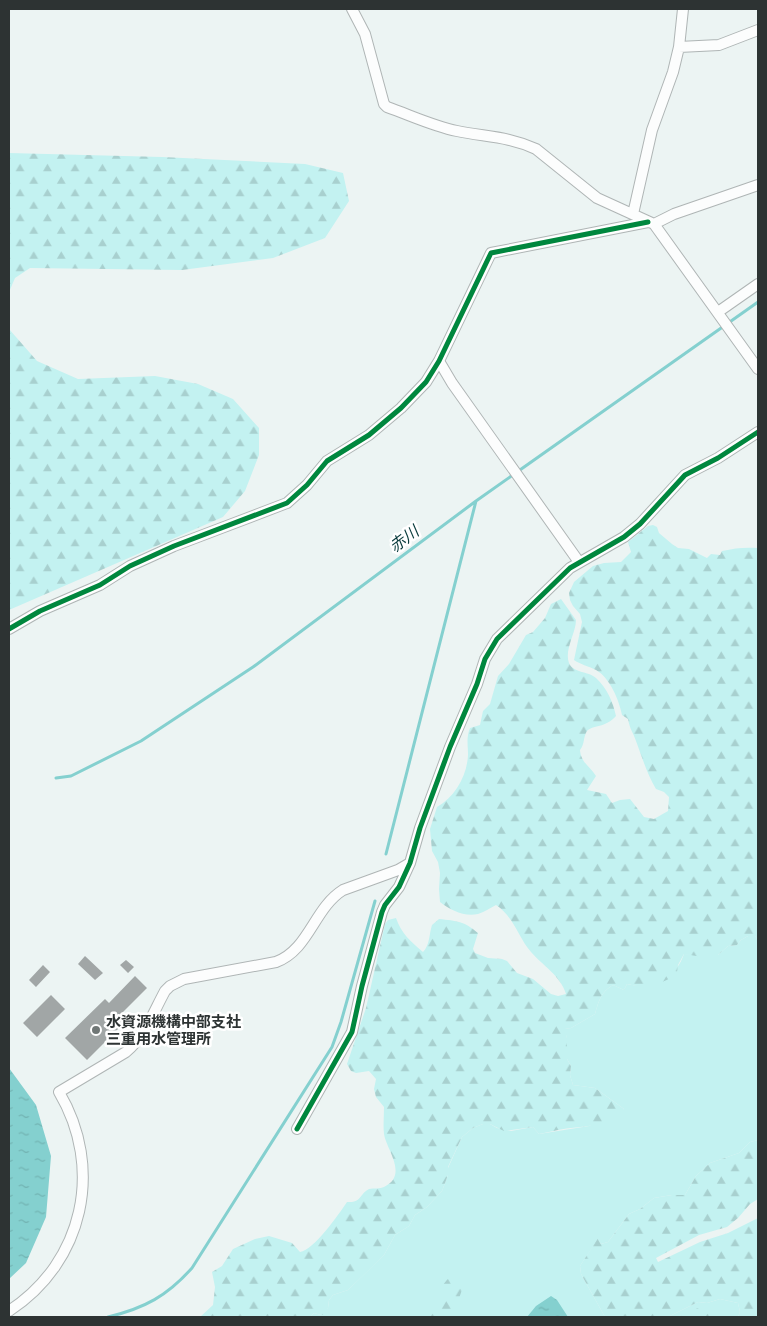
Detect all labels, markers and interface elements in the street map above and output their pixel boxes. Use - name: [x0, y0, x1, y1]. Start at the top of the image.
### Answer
- water label: 赤川: [385, 521, 424, 556]
- place label: 水資源機構中部支社 三重用水管理所: [106, 1013, 241, 1047]
- marker: 水資源機構中部支社 三重用水管理所: [90, 1024, 102, 1036]

